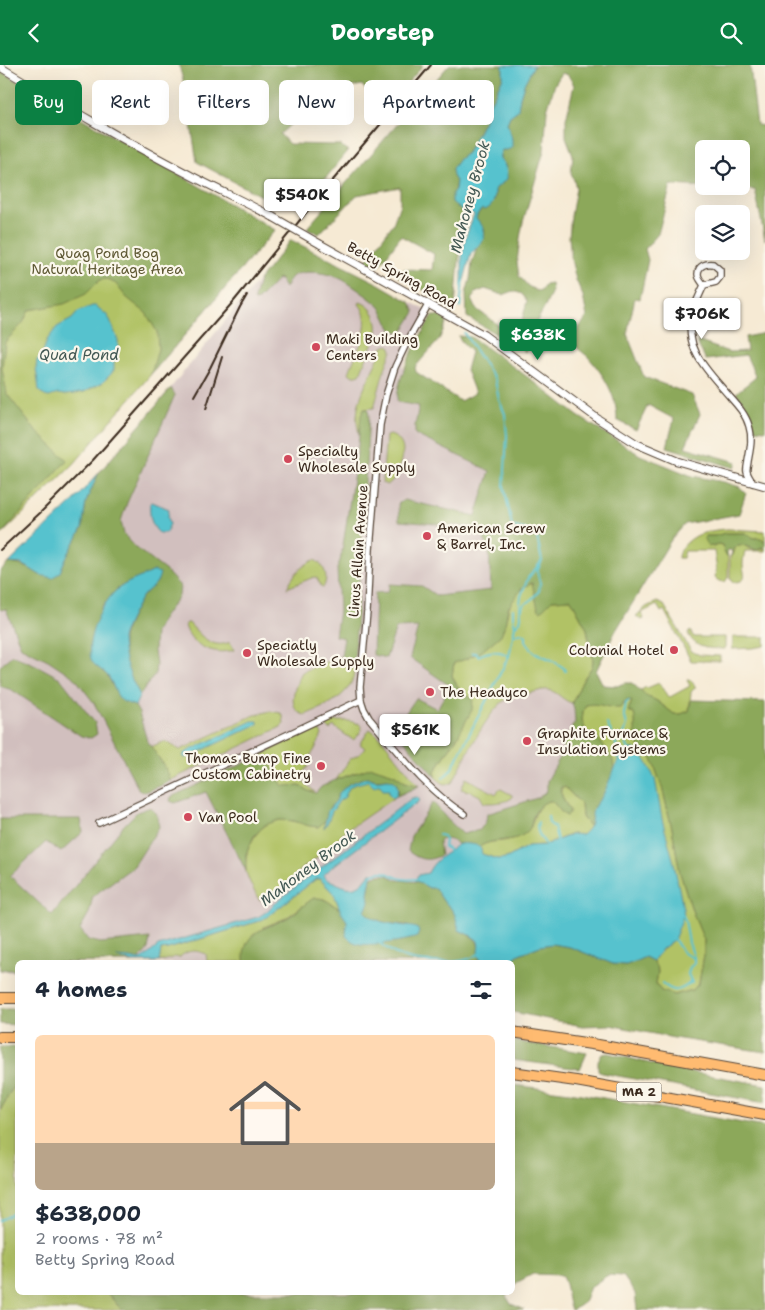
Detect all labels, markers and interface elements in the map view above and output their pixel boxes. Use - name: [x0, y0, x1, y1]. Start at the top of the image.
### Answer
- text: Doorstep: [331, 18, 434, 47]
- icon: back: [20, 19, 48, 47]
- icon: search: [717, 19, 745, 47]
- chip: Buy: [15, 80, 82, 125]
- chip: Rent: [92, 80, 169, 125]
- chip: Filters: [179, 80, 269, 125]
- chip: New: [279, 80, 354, 125]
- chip: Apartment: [364, 80, 494, 125]
- water label: Mahoney Brook: [445, 138, 495, 255]
- map controls: [695, 140, 750, 260]
- button: locate: [695, 140, 750, 195]
- pin: $540K: [267, 179, 337, 221]
- text: $540K: [275, 184, 329, 205]
- button: layers: [695, 205, 750, 260]
- street label: Betty Spring Road: [344, 237, 460, 313]
- park label: Quag Pond Bog Natural Heritage Area: [31, 244, 183, 278]
- pin: $706K: [667, 297, 737, 340]
- text: $706K: [674, 303, 730, 324]
- pin: $638K: [503, 319, 573, 361]
- text: $638K: [511, 324, 565, 345]
- place label: Maki Building Centers: [326, 330, 418, 364]
- marker: Maki Building Centers: [310, 341, 322, 353]
- water label: Quad Pond: [39, 345, 119, 365]
- place label: Specialty Wholesale Supply: [298, 442, 415, 476]
- marker: Specialty Wholesale Supply: [282, 453, 294, 465]
- street label: Linus Allain Avenue: [344, 484, 372, 618]
- place label: American Screw & Barrel, Inc.: [437, 519, 545, 553]
- marker: American Screw & Barrel, Inc.: [421, 530, 433, 542]
- place label: Speciatly Wholesale Supply: [257, 636, 374, 670]
- place label: Colonial Hotel: [569, 641, 665, 659]
- marker: Colonial Hotel: [668, 644, 680, 656]
- marker: Speciatly Wholesale Supply: [241, 647, 253, 659]
- place label: The Headyco: [440, 683, 528, 701]
- marker: The Headyco: [424, 686, 436, 698]
- pin: $561K: [380, 713, 450, 756]
- text: $561K: [390, 719, 440, 740]
- place label: Graphite Furnace & Insulation Systems: [537, 724, 668, 758]
- marker: Graphite Furnace & Insulation Systems: [521, 735, 533, 747]
- place label: Thomas Bump Fine Custom Cabinetry: [185, 749, 311, 783]
- marker: Thomas Bump Fine Custom Cabinetry: [315, 760, 327, 772]
- place label: Van Pool: [198, 808, 258, 826]
- marker: Van Pool: [182, 811, 194, 823]
- water label: Mahoney Brook: [256, 825, 360, 911]
- text: 4 homes: [35, 976, 127, 1004]
- icon: filters: [467, 976, 495, 1004]
- icon: home: [220, 1068, 310, 1158]
- road number: MA 2: [616, 1083, 662, 1101]
- text: $638,000: [35, 1200, 141, 1228]
- text: 2 rooms · 78 m²: [35, 1228, 163, 1249]
- text: Betty Spring Road: [35, 1249, 175, 1270]

